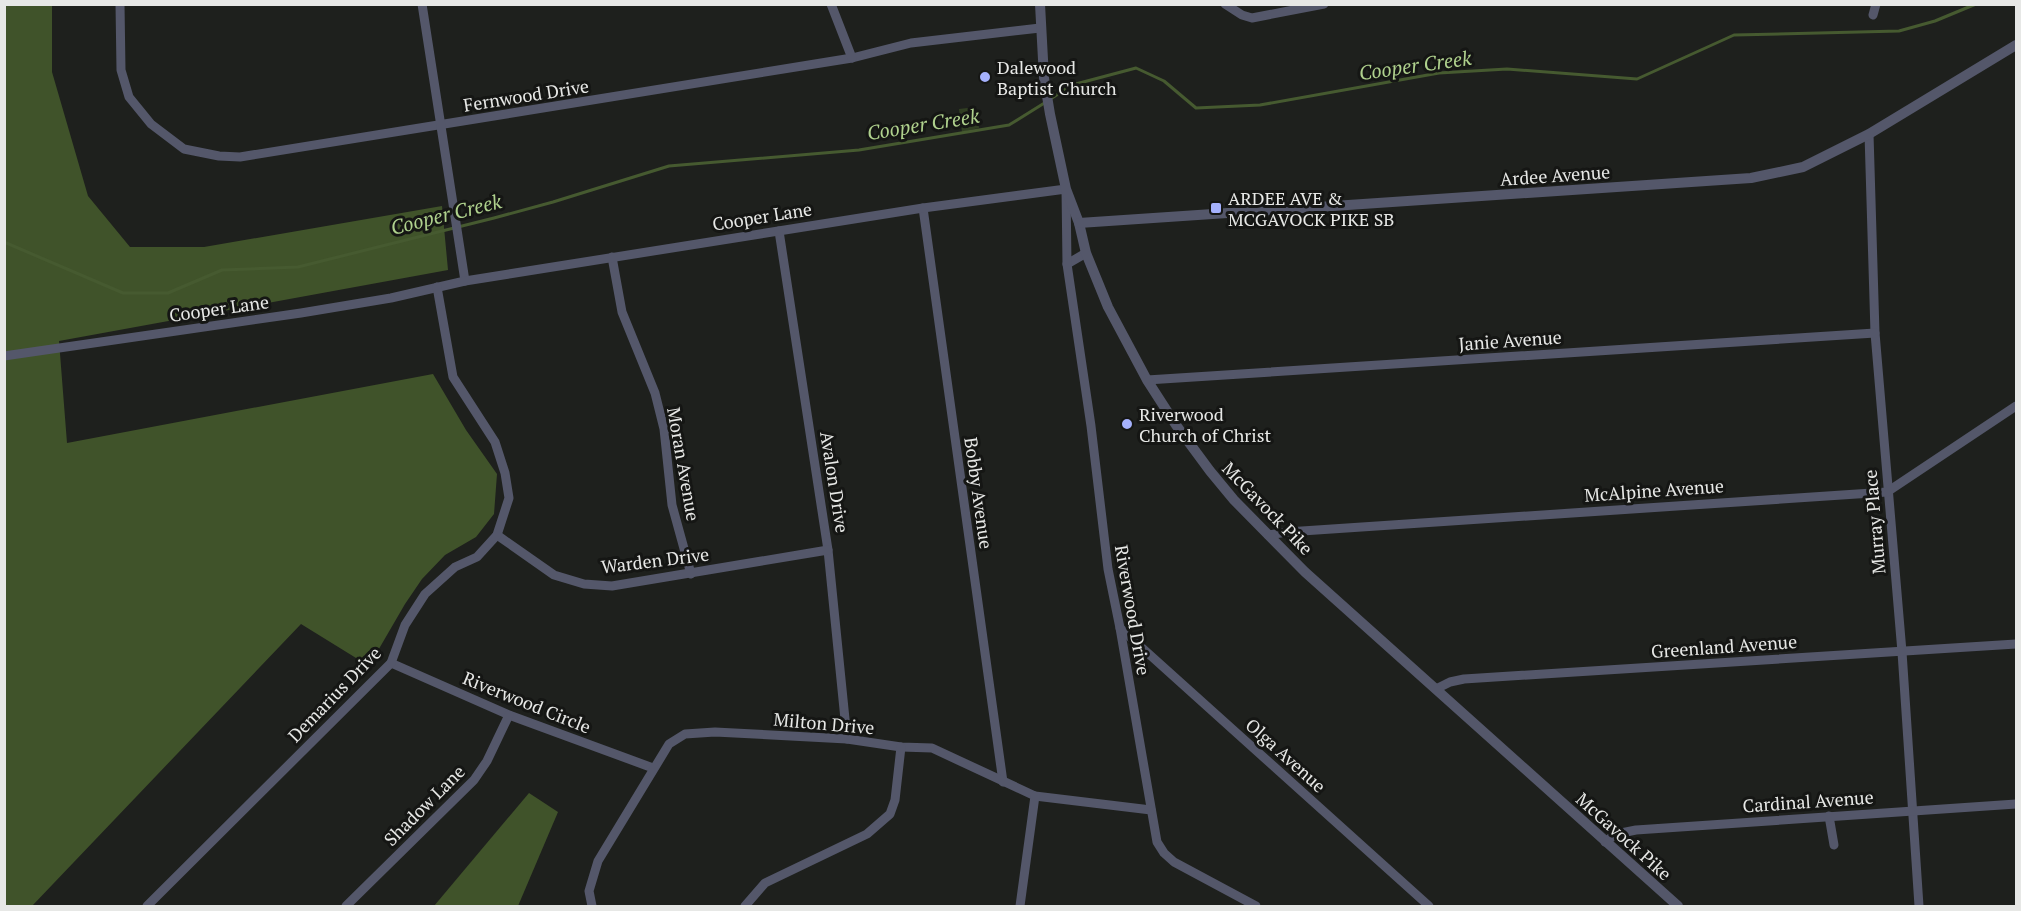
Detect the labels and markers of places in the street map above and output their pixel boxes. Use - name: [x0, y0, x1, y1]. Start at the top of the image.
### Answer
- place label: Dalewood Baptist Church: [997, 55, 1117, 100]
- marker: Dalewood Baptist Church: [978, 70, 992, 84]
- place label: ARDEE AVE & MCGAVOCK PIKE SB: [1228, 186, 1394, 231]
- marker: ARDEE AVE & MCGAVOCK PIKE SB: [1209, 201, 1223, 215]
- place label: Riverwood Church of Christ: [1139, 402, 1271, 447]
- marker: Riverwood Church of Christ: [1120, 417, 1134, 431]

